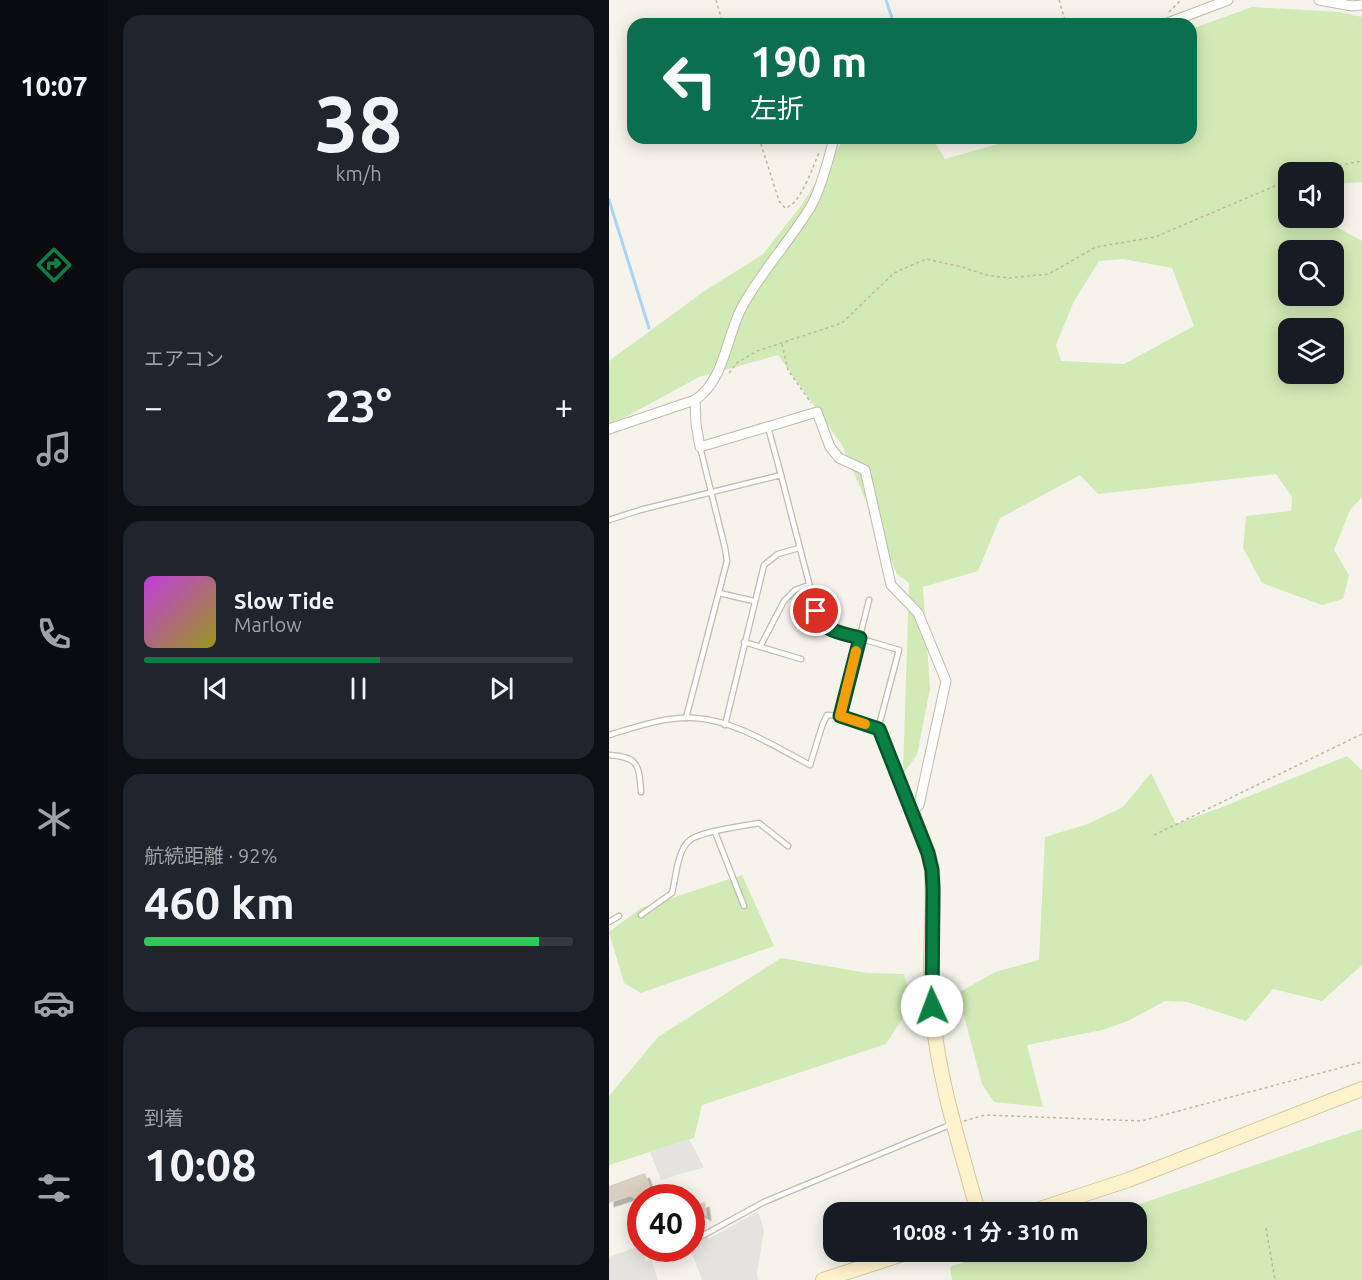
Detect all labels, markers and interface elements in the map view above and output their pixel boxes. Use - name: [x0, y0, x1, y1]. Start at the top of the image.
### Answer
- text: 190 m: [750, 38, 867, 85]
- icon: left: [651, 42, 729, 120]
- text: 10:07: [20, 71, 88, 101]
- text: 38: [315, 79, 402, 167]
- text: 左折: [750, 93, 804, 123]
- text: km/h: [335, 162, 382, 185]
- map controls: [1278, 162, 1344, 384]
- button: sound: [1278, 162, 1344, 228]
- button: search: [1278, 240, 1344, 306]
- icon: directions: [33, 244, 75, 286]
- button: layers: [1278, 318, 1344, 384]
- text: エアコン: [144, 347, 224, 370]
- text: 23°: [325, 380, 392, 431]
- text: −: [144, 388, 163, 425]
- text: +: [554, 388, 573, 425]
- icon: music: [33, 428, 75, 470]
- pin: [790, 585, 841, 636]
- text: Slow Tide: [234, 588, 334, 613]
- icon: arrive: [799, 594, 832, 627]
- icon: phone: [33, 613, 75, 655]
- text: Marlow: [234, 613, 302, 636]
- icon: previous: [199, 672, 232, 705]
- icon: pause: [342, 672, 375, 705]
- icon: next: [485, 672, 518, 705]
- icon: climate: [33, 798, 75, 840]
- text: 航続距離 · 92%: [144, 844, 277, 867]
- text: 460 km: [144, 877, 295, 928]
- position arrow: [900, 974, 964, 1038]
- icon: car: [33, 982, 75, 1024]
- text: 到着: [144, 1106, 184, 1129]
- text: 10:08: [144, 1139, 257, 1190]
- icon: filters: [33, 1167, 75, 1209]
- speed limit sign: 40: [627, 1184, 705, 1262]
- text: 10:08 · 1 分 · 310 m: [891, 1219, 1079, 1244]

